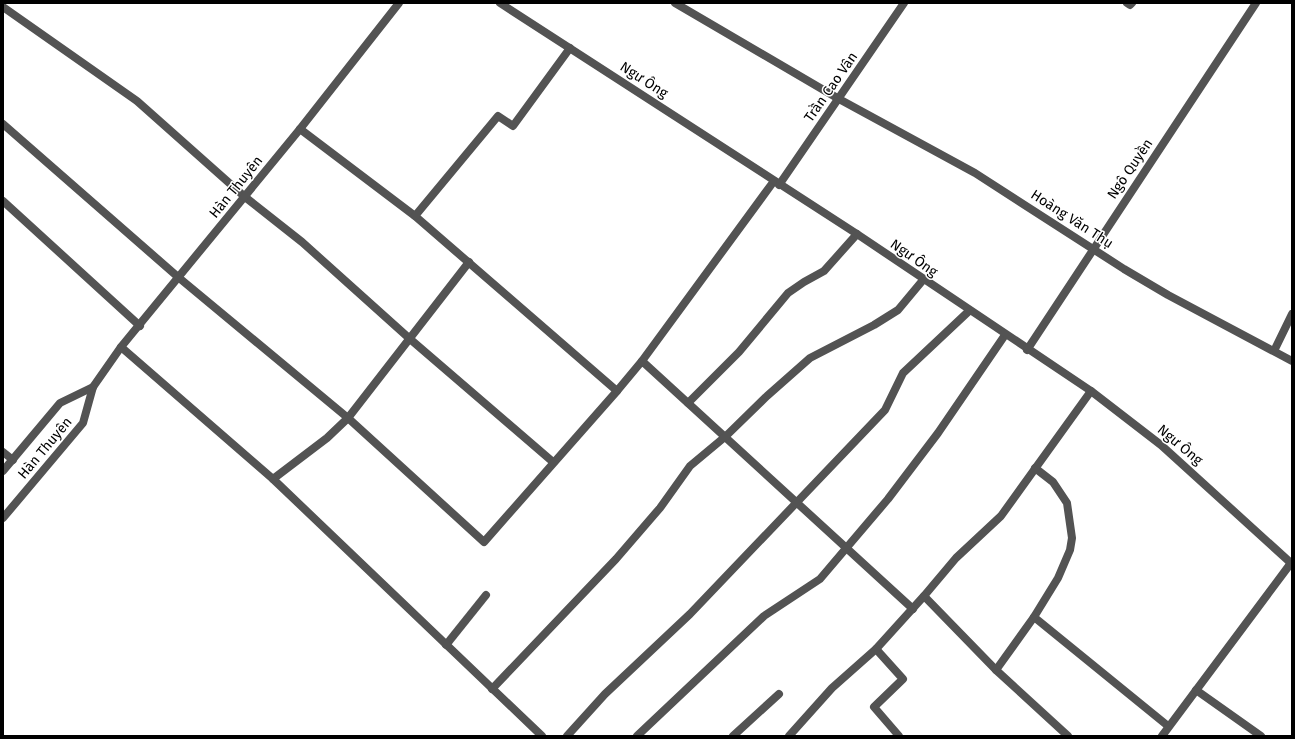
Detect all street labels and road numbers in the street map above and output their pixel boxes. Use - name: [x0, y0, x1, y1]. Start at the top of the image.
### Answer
- street label: Trần Cao Vân: [800, 48, 861, 125]
- street label: Ngư Ông: [617, 57, 672, 102]
- street label: Ngô Quyền: [1103, 135, 1156, 202]
- street label: Hàn Thuyên: [206, 152, 266, 222]
- street label: Hoàng Văn Thụ: [1028, 186, 1116, 252]
- street label: Ngư Ông: [887, 235, 942, 281]
- street label: Hàn Thuyên: [14, 414, 76, 482]
- street label: Ngư Ông: [1154, 420, 1207, 469]

